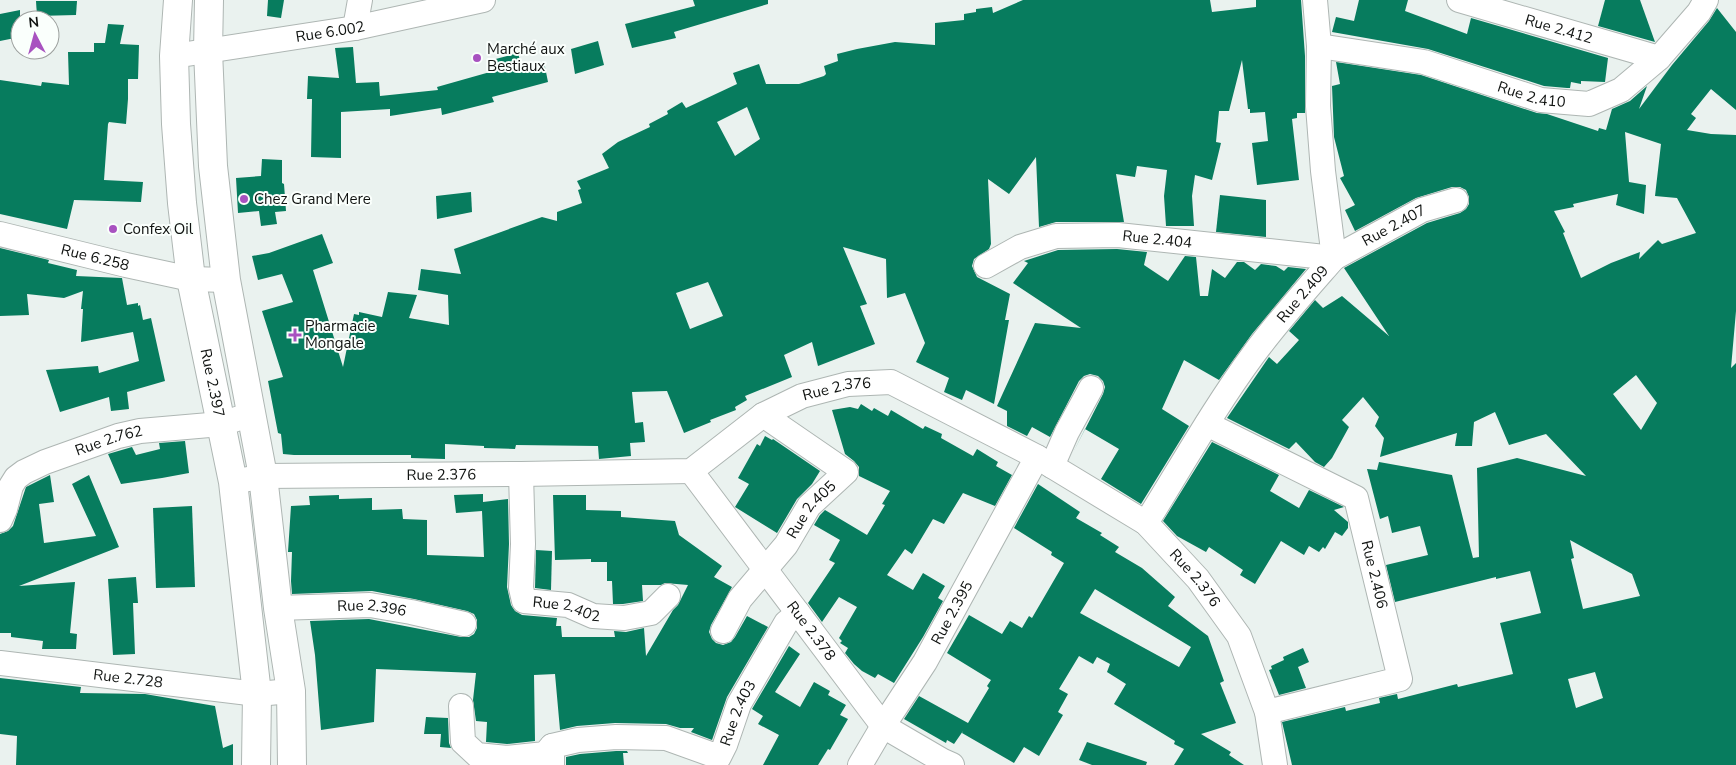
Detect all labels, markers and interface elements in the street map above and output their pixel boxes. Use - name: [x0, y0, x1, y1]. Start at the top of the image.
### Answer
- north arrow: [10, 10, 60, 60]
- street label: Rue 2.412: [1523, 10, 1595, 48]
- text: N: [27, 13, 40, 33]
- street label: Rue 6.002: [294, 16, 367, 47]
- place label: Marché aux Bestiaux: [487, 39, 565, 76]
- marker: Marché aux Bestiaux: [471, 52, 483, 64]
- street label: Rue 2.410: [1495, 77, 1566, 112]
- place label: Chez Grand Mere: [254, 189, 371, 209]
- marker: Chez Grand Mere: [238, 193, 250, 205]
- street label: Rue 2.407: [1358, 200, 1429, 251]
- place label: Confex Oil: [123, 219, 194, 239]
- marker: Confex Oil: [107, 223, 119, 235]
- street label: Rue 2.404: [1121, 226, 1193, 253]
- street label: Rue 6.258: [59, 239, 131, 275]
- street label: Rue 2.409: [1272, 261, 1333, 327]
- place label: Pharmacie Mongale: [305, 316, 376, 353]
- marker: Pharmacie Mongale: [289, 329, 301, 341]
- street label: Rue 2.397: [196, 347, 229, 419]
- street label: Rue 2.376: [800, 373, 872, 405]
- street label: Rue 2.762: [72, 421, 144, 460]
- street label: Rue 2.376: [406, 464, 476, 485]
- street label: Rue 2.405: [782, 476, 840, 542]
- street label: Rue 2.406: [1357, 538, 1393, 611]
- street label: Rue 2.376: [1165, 545, 1225, 611]
- street label: Rue 2.395: [926, 577, 977, 648]
- street label: Rue 2.402: [532, 592, 601, 626]
- street label: Rue 2.396: [337, 595, 408, 621]
- street label: Rue 2.378: [782, 597, 840, 665]
- street label: Rue 2.728: [92, 664, 164, 693]
- street label: Rue 2.403: [715, 676, 761, 749]

